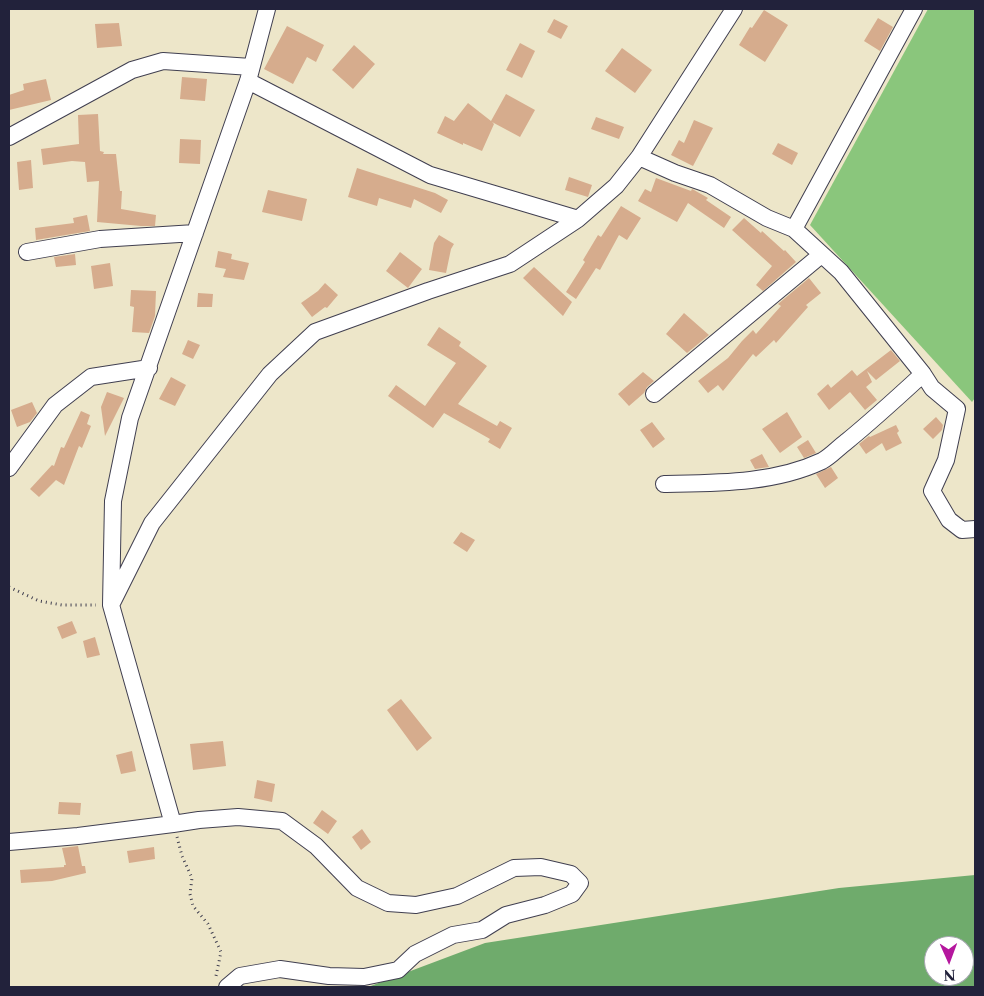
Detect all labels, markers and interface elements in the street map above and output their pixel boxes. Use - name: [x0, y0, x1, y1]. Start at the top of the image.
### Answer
- north arrow: [924, 936, 974, 986]
- text: N: [943, 966, 956, 984]

